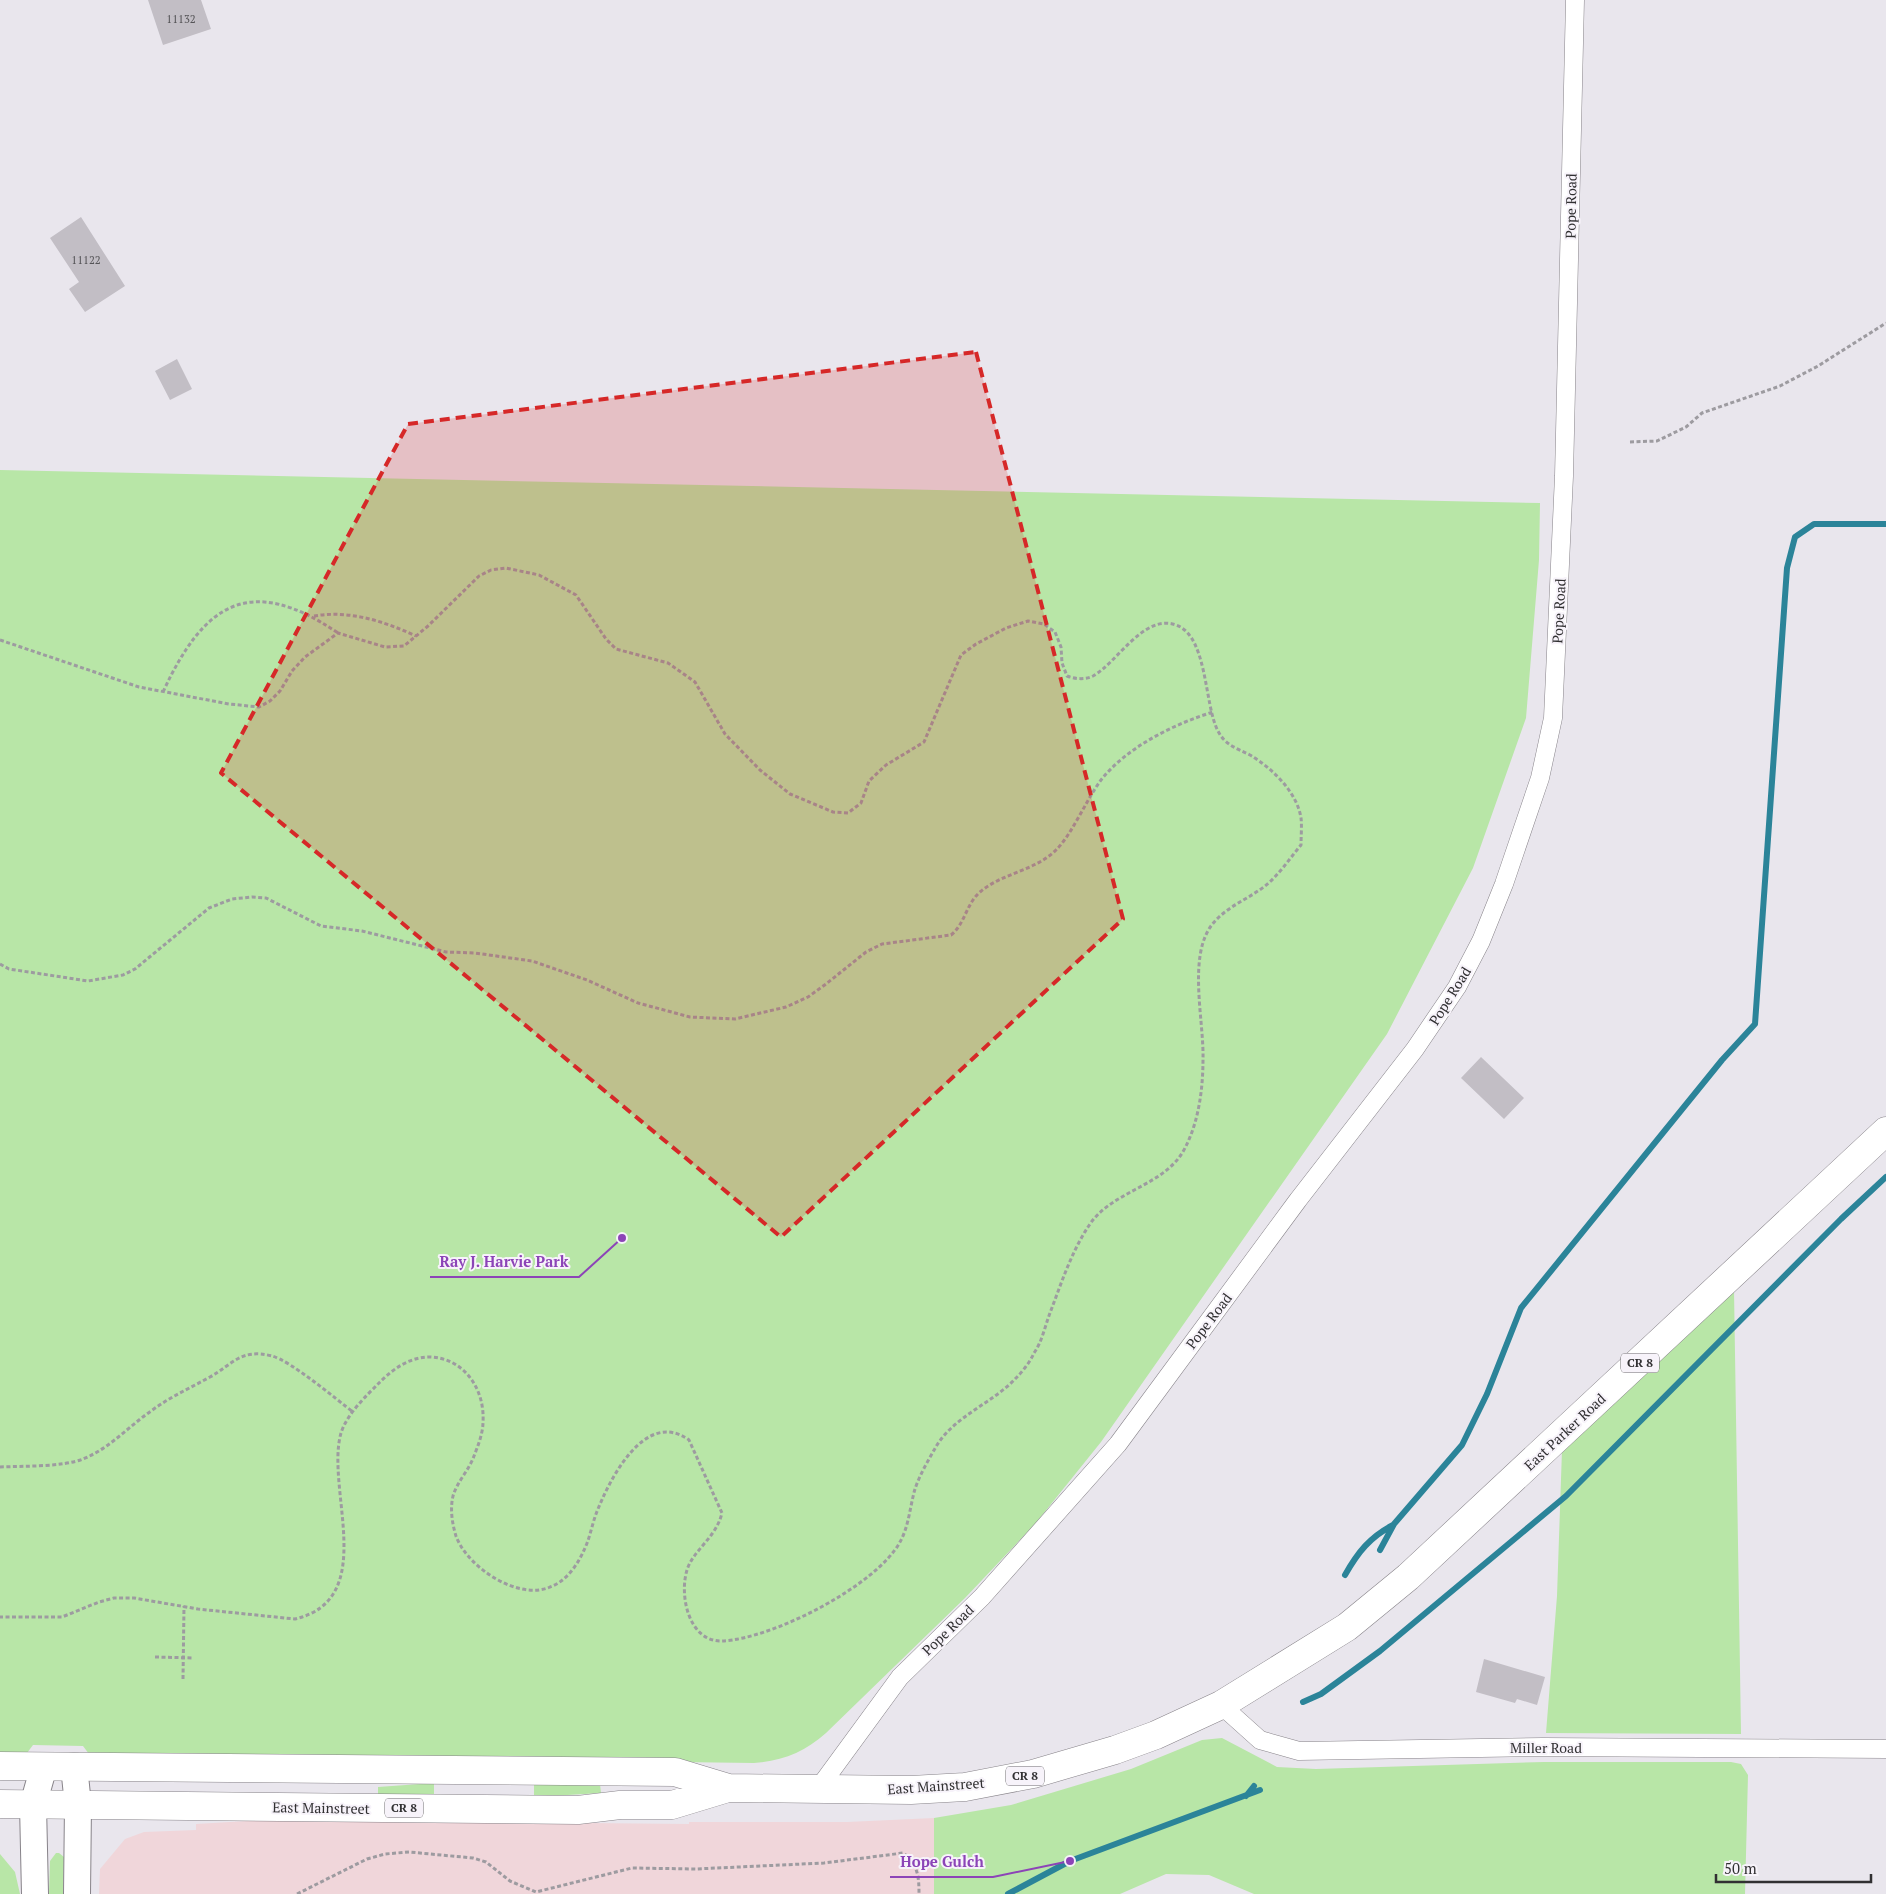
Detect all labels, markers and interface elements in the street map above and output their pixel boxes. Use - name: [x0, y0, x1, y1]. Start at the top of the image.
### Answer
- house number: 11132: [166, 12, 196, 26]
- street label: Pope Road: [1560, 173, 1581, 239]
- house number: 11122: [71, 253, 101, 267]
- street label: Pope Road: [1547, 578, 1570, 644]
- street label: Pope Road: [1424, 963, 1475, 1028]
- callout: Ray J. Harvie Park: [430, 1247, 579, 1277]
- text: Ray J. Harvie Park: [440, 1251, 569, 1271]
- street label: Pope Road: [1181, 1289, 1236, 1352]
- road number: CR 8: [1621, 1354, 1659, 1372]
- street label: East Parker Road: [1520, 1389, 1610, 1474]
- street label: Pope Road: [918, 1600, 978, 1659]
- street label: Miller Road: [1510, 1738, 1582, 1757]
- road number: CR 8: [1006, 1766, 1044, 1785]
- street label: East Mainstreet: [887, 1773, 986, 1798]
- street label: East Mainstreet: [272, 1797, 371, 1818]
- road number: CR 8: [385, 1799, 423, 1818]
- callout: Hope Gulch: [890, 1847, 993, 1877]
- text: Hope Gulch: [900, 1851, 984, 1871]
- scale bar: [1716, 1852, 1871, 1884]
- text: 50 m: [1724, 1858, 1757, 1878]

